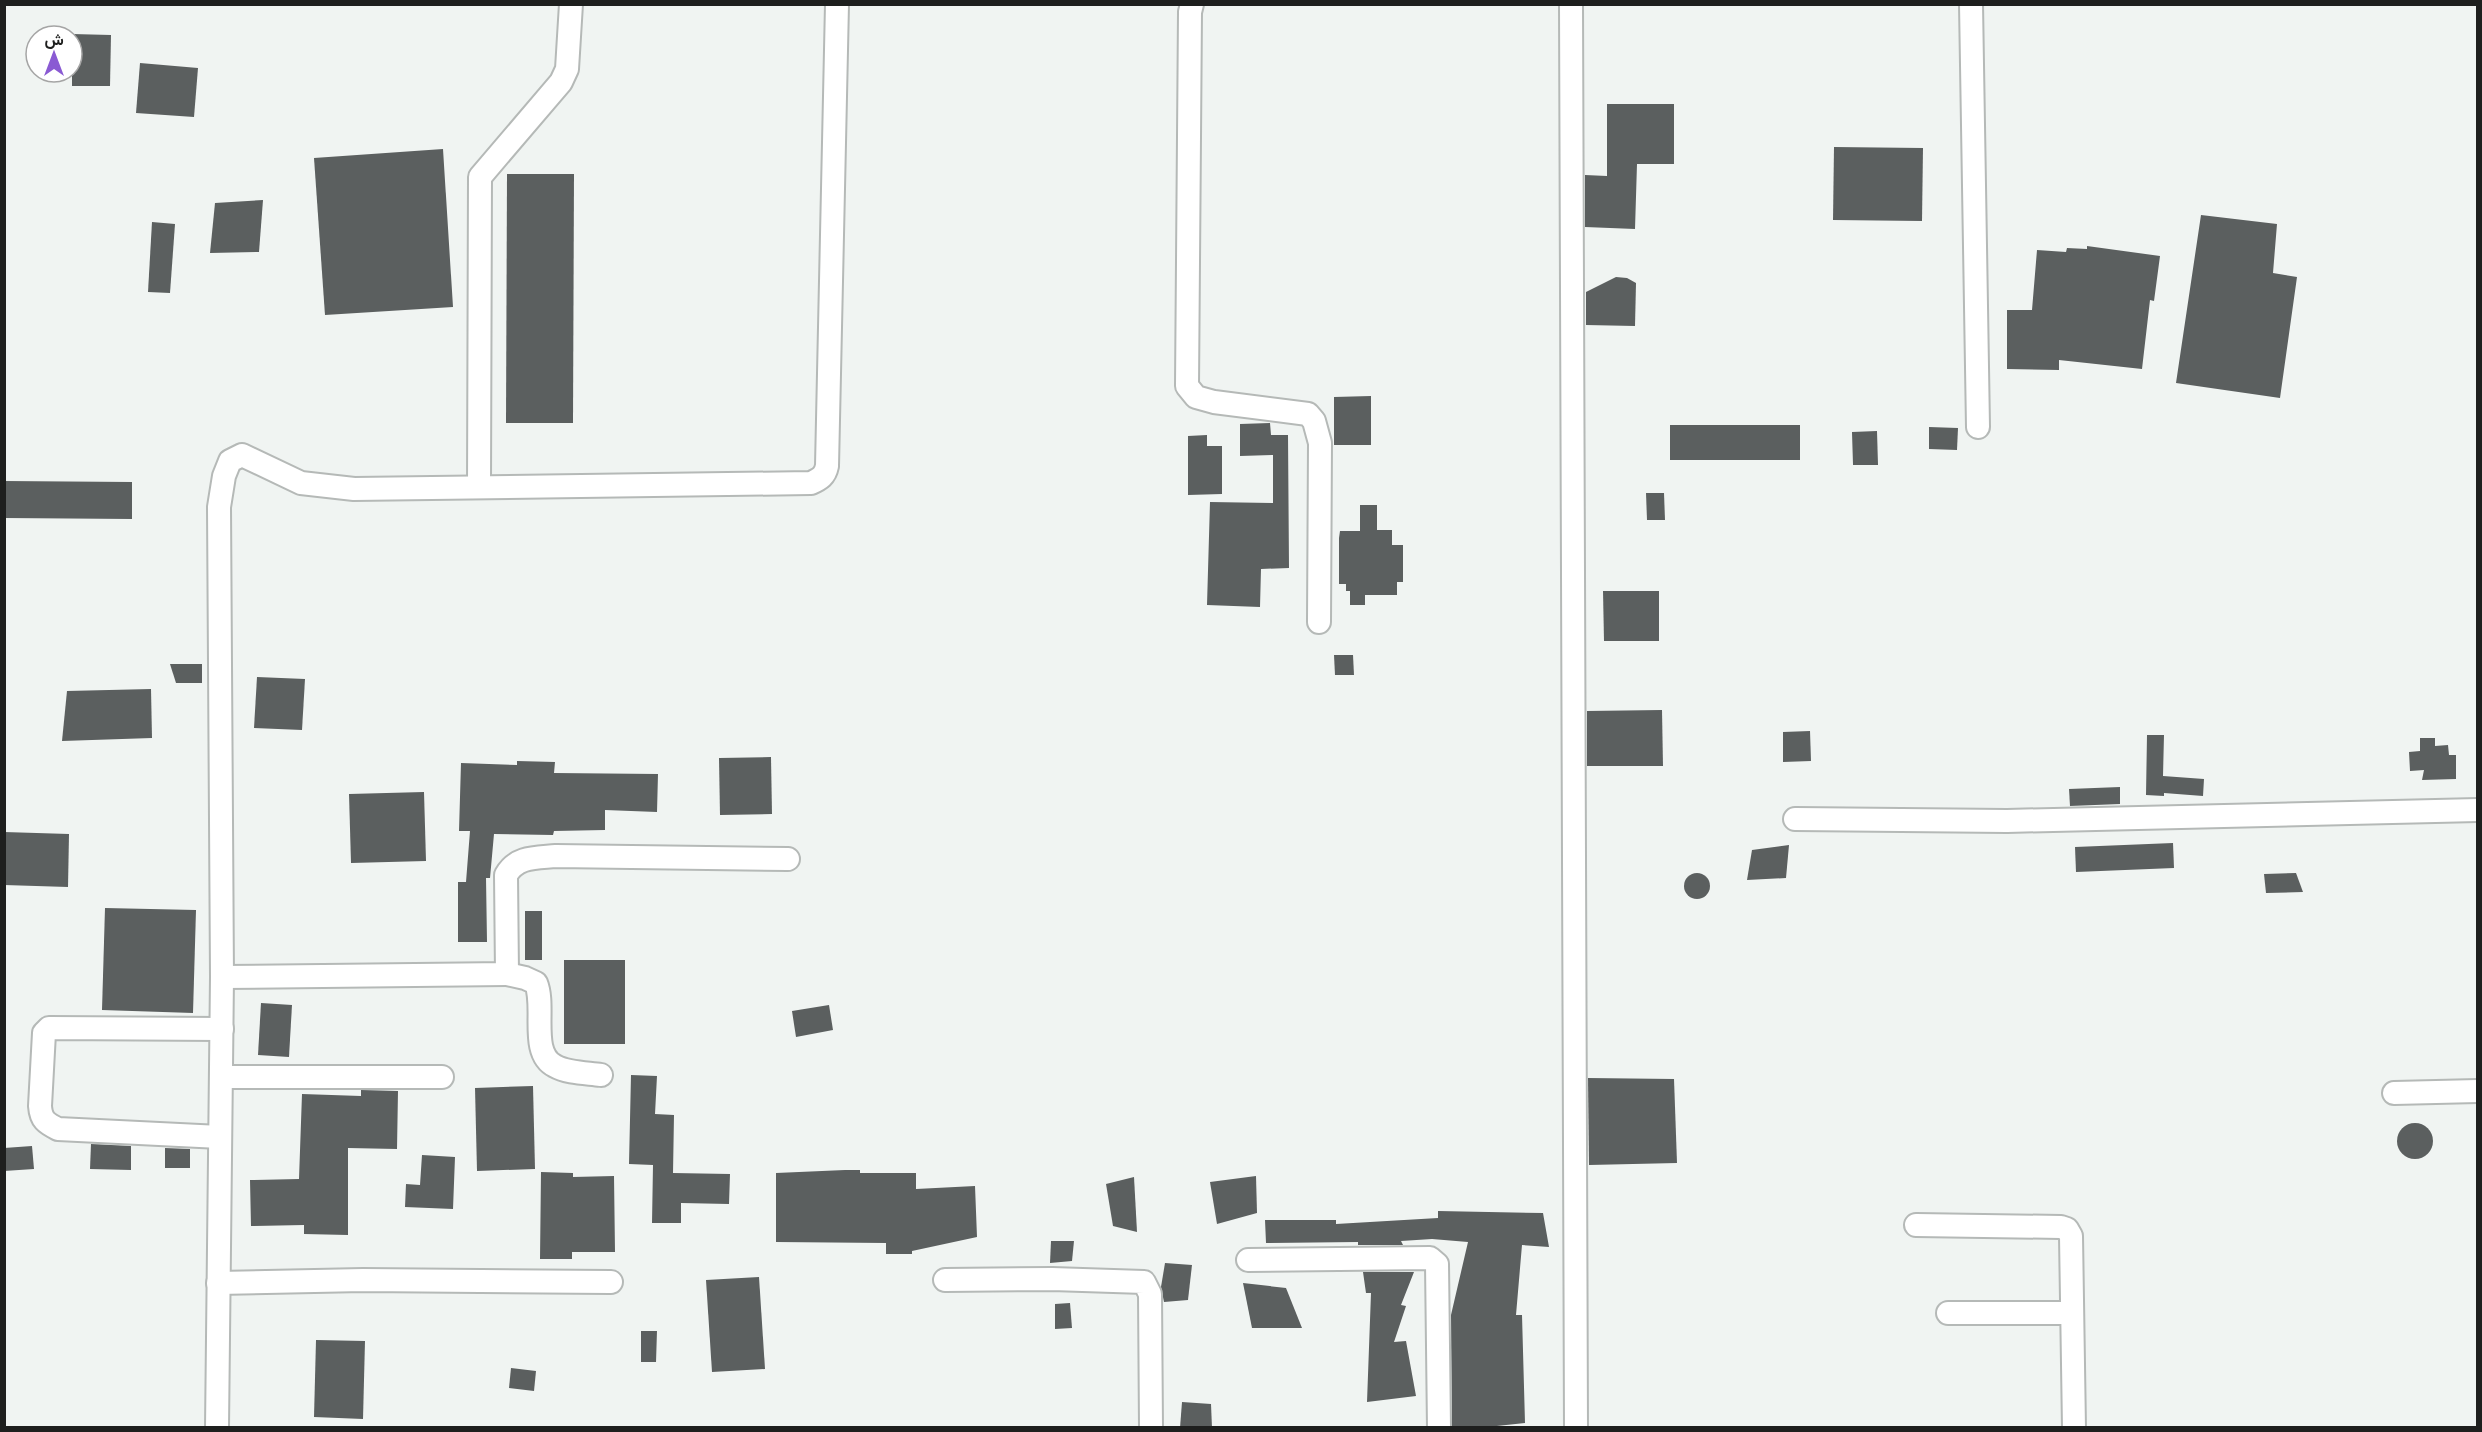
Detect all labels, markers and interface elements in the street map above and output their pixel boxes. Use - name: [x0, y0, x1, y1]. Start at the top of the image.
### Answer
- north arrow: [24, 24, 84, 84]
- text: ش: [44, 31, 64, 51]

